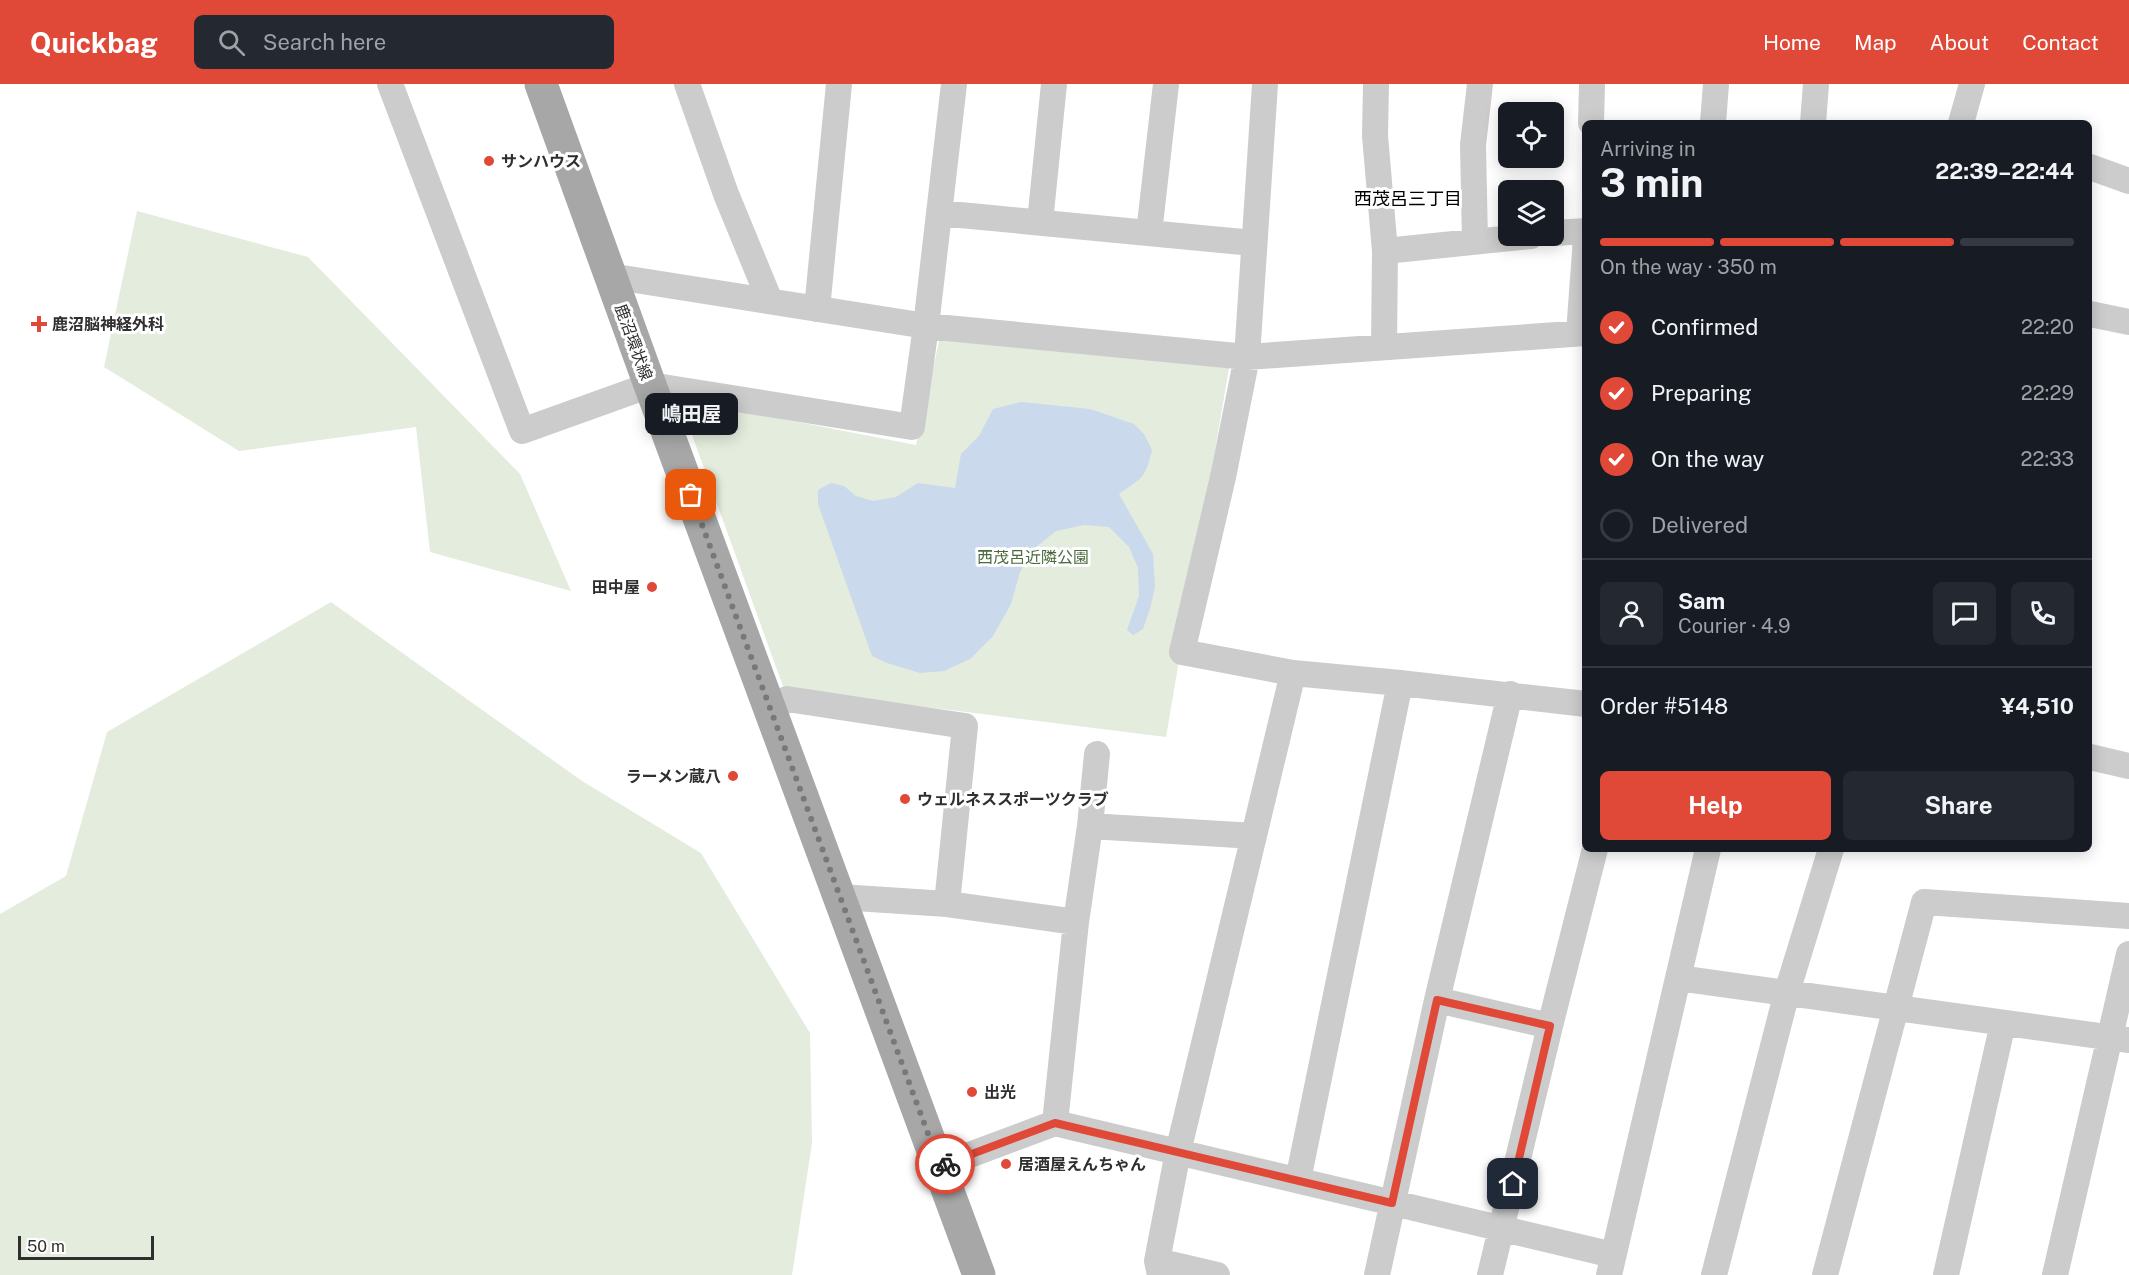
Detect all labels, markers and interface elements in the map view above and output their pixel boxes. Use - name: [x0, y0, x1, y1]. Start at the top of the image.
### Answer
- search box: [194, 15, 614, 69]
- text: Quickbag: [30, 26, 158, 59]
- icon: search: [215, 26, 248, 59]
- text: Search here: [263, 29, 386, 55]
- text: Home: [1763, 30, 1821, 55]
- text: Map: [1854, 30, 1897, 55]
- text: About: [1930, 30, 1989, 55]
- text: Contact: [2022, 30, 2099, 55]
- map controls: [1498, 102, 1564, 246]
- button: locate: [1498, 102, 1564, 168]
- text: Arriving in: [1600, 137, 1695, 161]
- place label: サンハウス: [501, 152, 581, 171]
- marker: サンハウス: [482, 154, 496, 168]
- text: 22:39–22:44: [1935, 158, 2074, 184]
- text: 3 min: [1600, 160, 1703, 206]
- button: layers: [1498, 180, 1564, 246]
- district label: 西茂呂三丁目: [1354, 188, 1462, 209]
- text: On the way · 350 m: [1600, 255, 1777, 279]
- street label: 鹿沼環状線: [611, 301, 656, 383]
- icon: check: [1600, 311, 1633, 344]
- text: Confirmed: [1651, 314, 1758, 340]
- marker: 鹿沼脳神経外科: [30, 315, 48, 333]
- place label: 鹿沼脳神経外科: [52, 315, 164, 334]
- text: 22:20: [2021, 315, 2074, 339]
- icon: check: [1600, 377, 1633, 410]
- text: Preparing: [1651, 380, 1752, 406]
- text: 22:29: [2021, 381, 2074, 405]
- callout: 嶋田屋: [644, 393, 738, 435]
- text: 嶋田屋: [662, 402, 722, 426]
- icon: check: [1600, 443, 1633, 476]
- text: On the way: [1651, 446, 1764, 472]
- text: 22:33: [2021, 447, 2074, 471]
- pin: [665, 469, 716, 520]
- icon: bag: [674, 478, 707, 511]
- text: Delivered: [1651, 512, 1748, 538]
- park label: 西茂呂近隣公園: [977, 548, 1089, 567]
- place label: 田中屋: [592, 578, 640, 597]
- marker: 田中屋: [645, 580, 659, 594]
- button: person: [1600, 582, 1663, 645]
- button: chat: [1933, 582, 1996, 645]
- button: phone: [2011, 582, 2074, 645]
- text: Sam: [1678, 588, 1725, 614]
- text: Courier · 4.9: [1678, 614, 1790, 638]
- text: Order #5148: [1600, 693, 1728, 719]
- text: ¥4,510: [2001, 693, 2074, 719]
- place label: ラーメン蔵八: [626, 767, 721, 786]
- marker: ラーメン蔵八: [726, 769, 740, 783]
- button: Help: [1600, 771, 1831, 840]
- button: Share: [1843, 771, 2074, 840]
- place label: ウェルネススポーツクラブ: [917, 790, 1109, 809]
- marker: ウェルネススポーツクラブ: [898, 792, 912, 806]
- place label: 出光: [984, 1083, 1016, 1102]
- marker: 出光: [965, 1085, 979, 1099]
- courier: [915, 1134, 975, 1194]
- icon: bike: [929, 1148, 962, 1181]
- place label: 居酒屋えんちゃん: [1018, 1155, 1146, 1174]
- marker: 居酒屋えんちゃん: [999, 1157, 1013, 1171]
- pin: [1487, 1158, 1538, 1209]
- icon: home: [1496, 1167, 1529, 1200]
- scale bar: [18, 1233, 154, 1260]
- text: 50 m: [27, 1237, 65, 1256]

